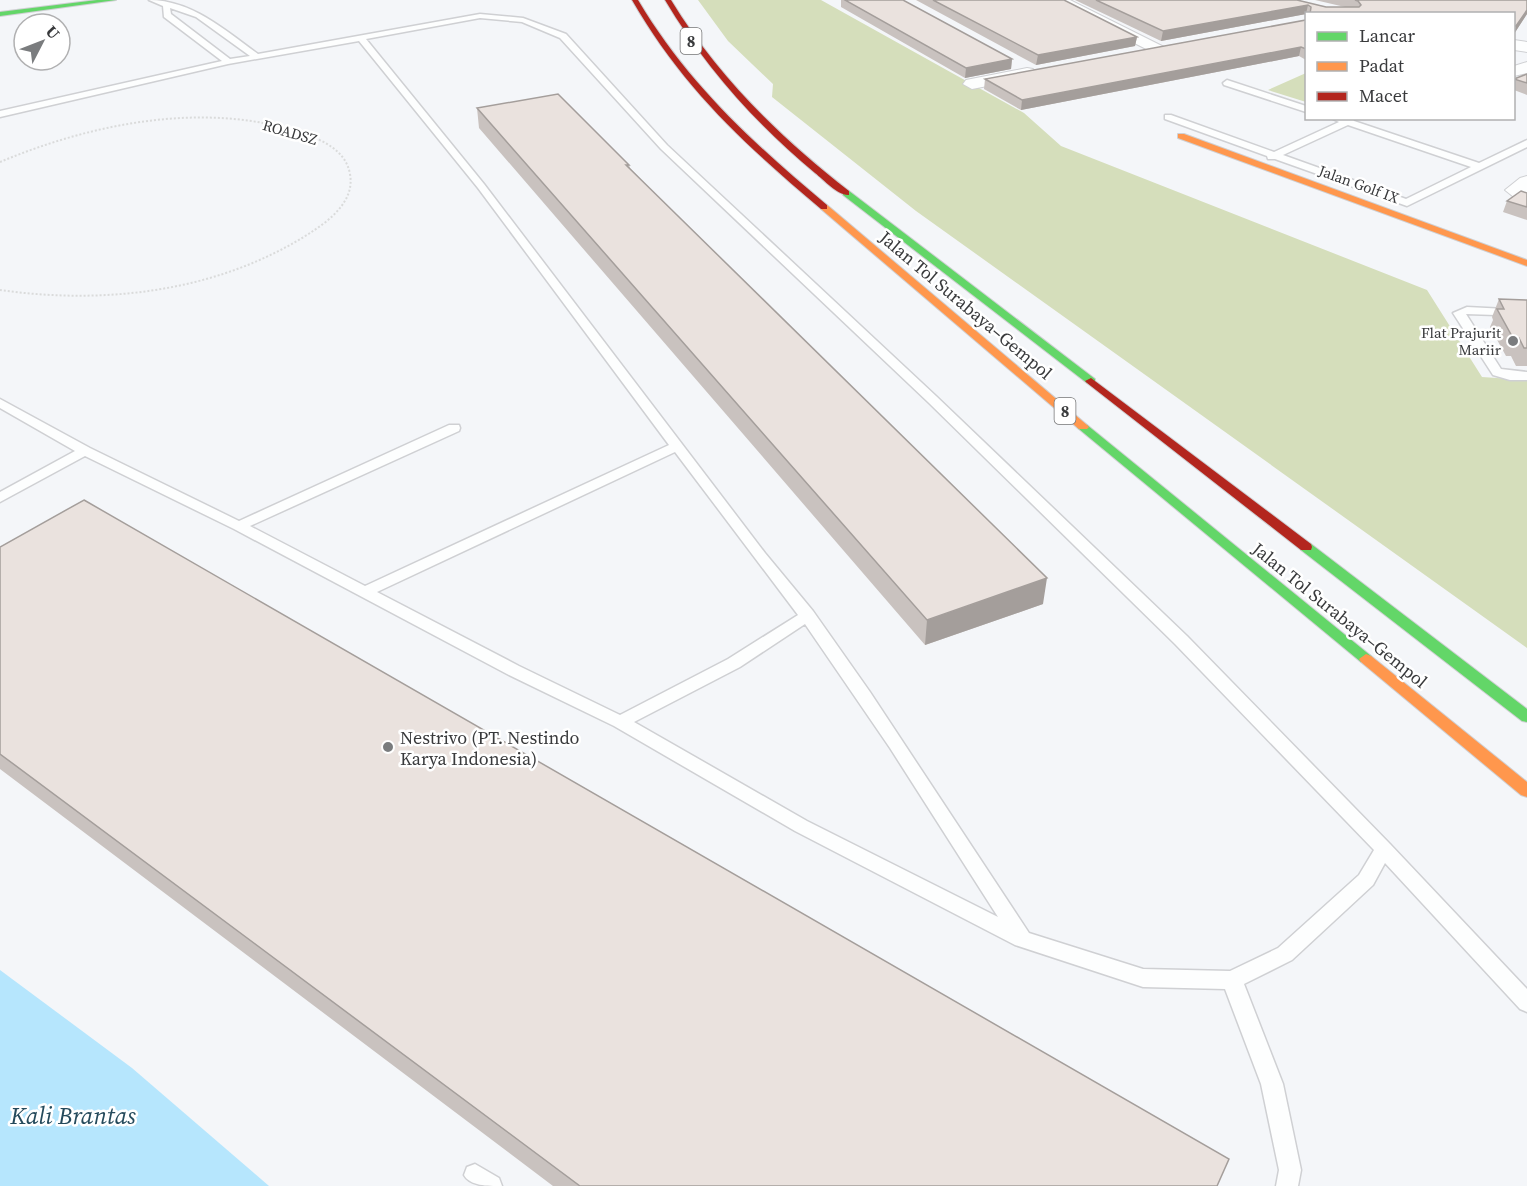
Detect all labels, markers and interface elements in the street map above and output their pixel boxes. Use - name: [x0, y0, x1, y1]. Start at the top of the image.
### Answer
- north arrow: [12, 12, 72, 72]
- legend: [1305, 12, 1515, 120]
- text: U: [41, 20, 65, 44]
- text: Lancar: [1359, 23, 1416, 48]
- road number: 8: [680, 28, 702, 54]
- text: Padat: [1359, 53, 1404, 78]
- text: Macet: [1359, 83, 1408, 108]
- street label: ROADSZ: [260, 114, 320, 150]
- street label: Jalan Golf IX: [1315, 159, 1402, 208]
- street label: Jalan Tol Surabaya–Gempol: [873, 224, 1058, 385]
- place label: Flat Prajurit Mariir: [1421, 322, 1502, 360]
- marker: Flat Prajurit Mariir: [1506, 334, 1520, 348]
- road number: 8: [1054, 398, 1076, 424]
- street label: Jalan Tol Surabaya–Gempol: [1246, 536, 1433, 694]
- place label: Nestrivo (PT. Nestindo Karya Indonesia): [400, 725, 580, 771]
- marker: Nestrivo (PT. Nestindo Karya Indonesia): [381, 740, 395, 754]
- water label: Kali Brantas: [9, 1099, 136, 1132]

